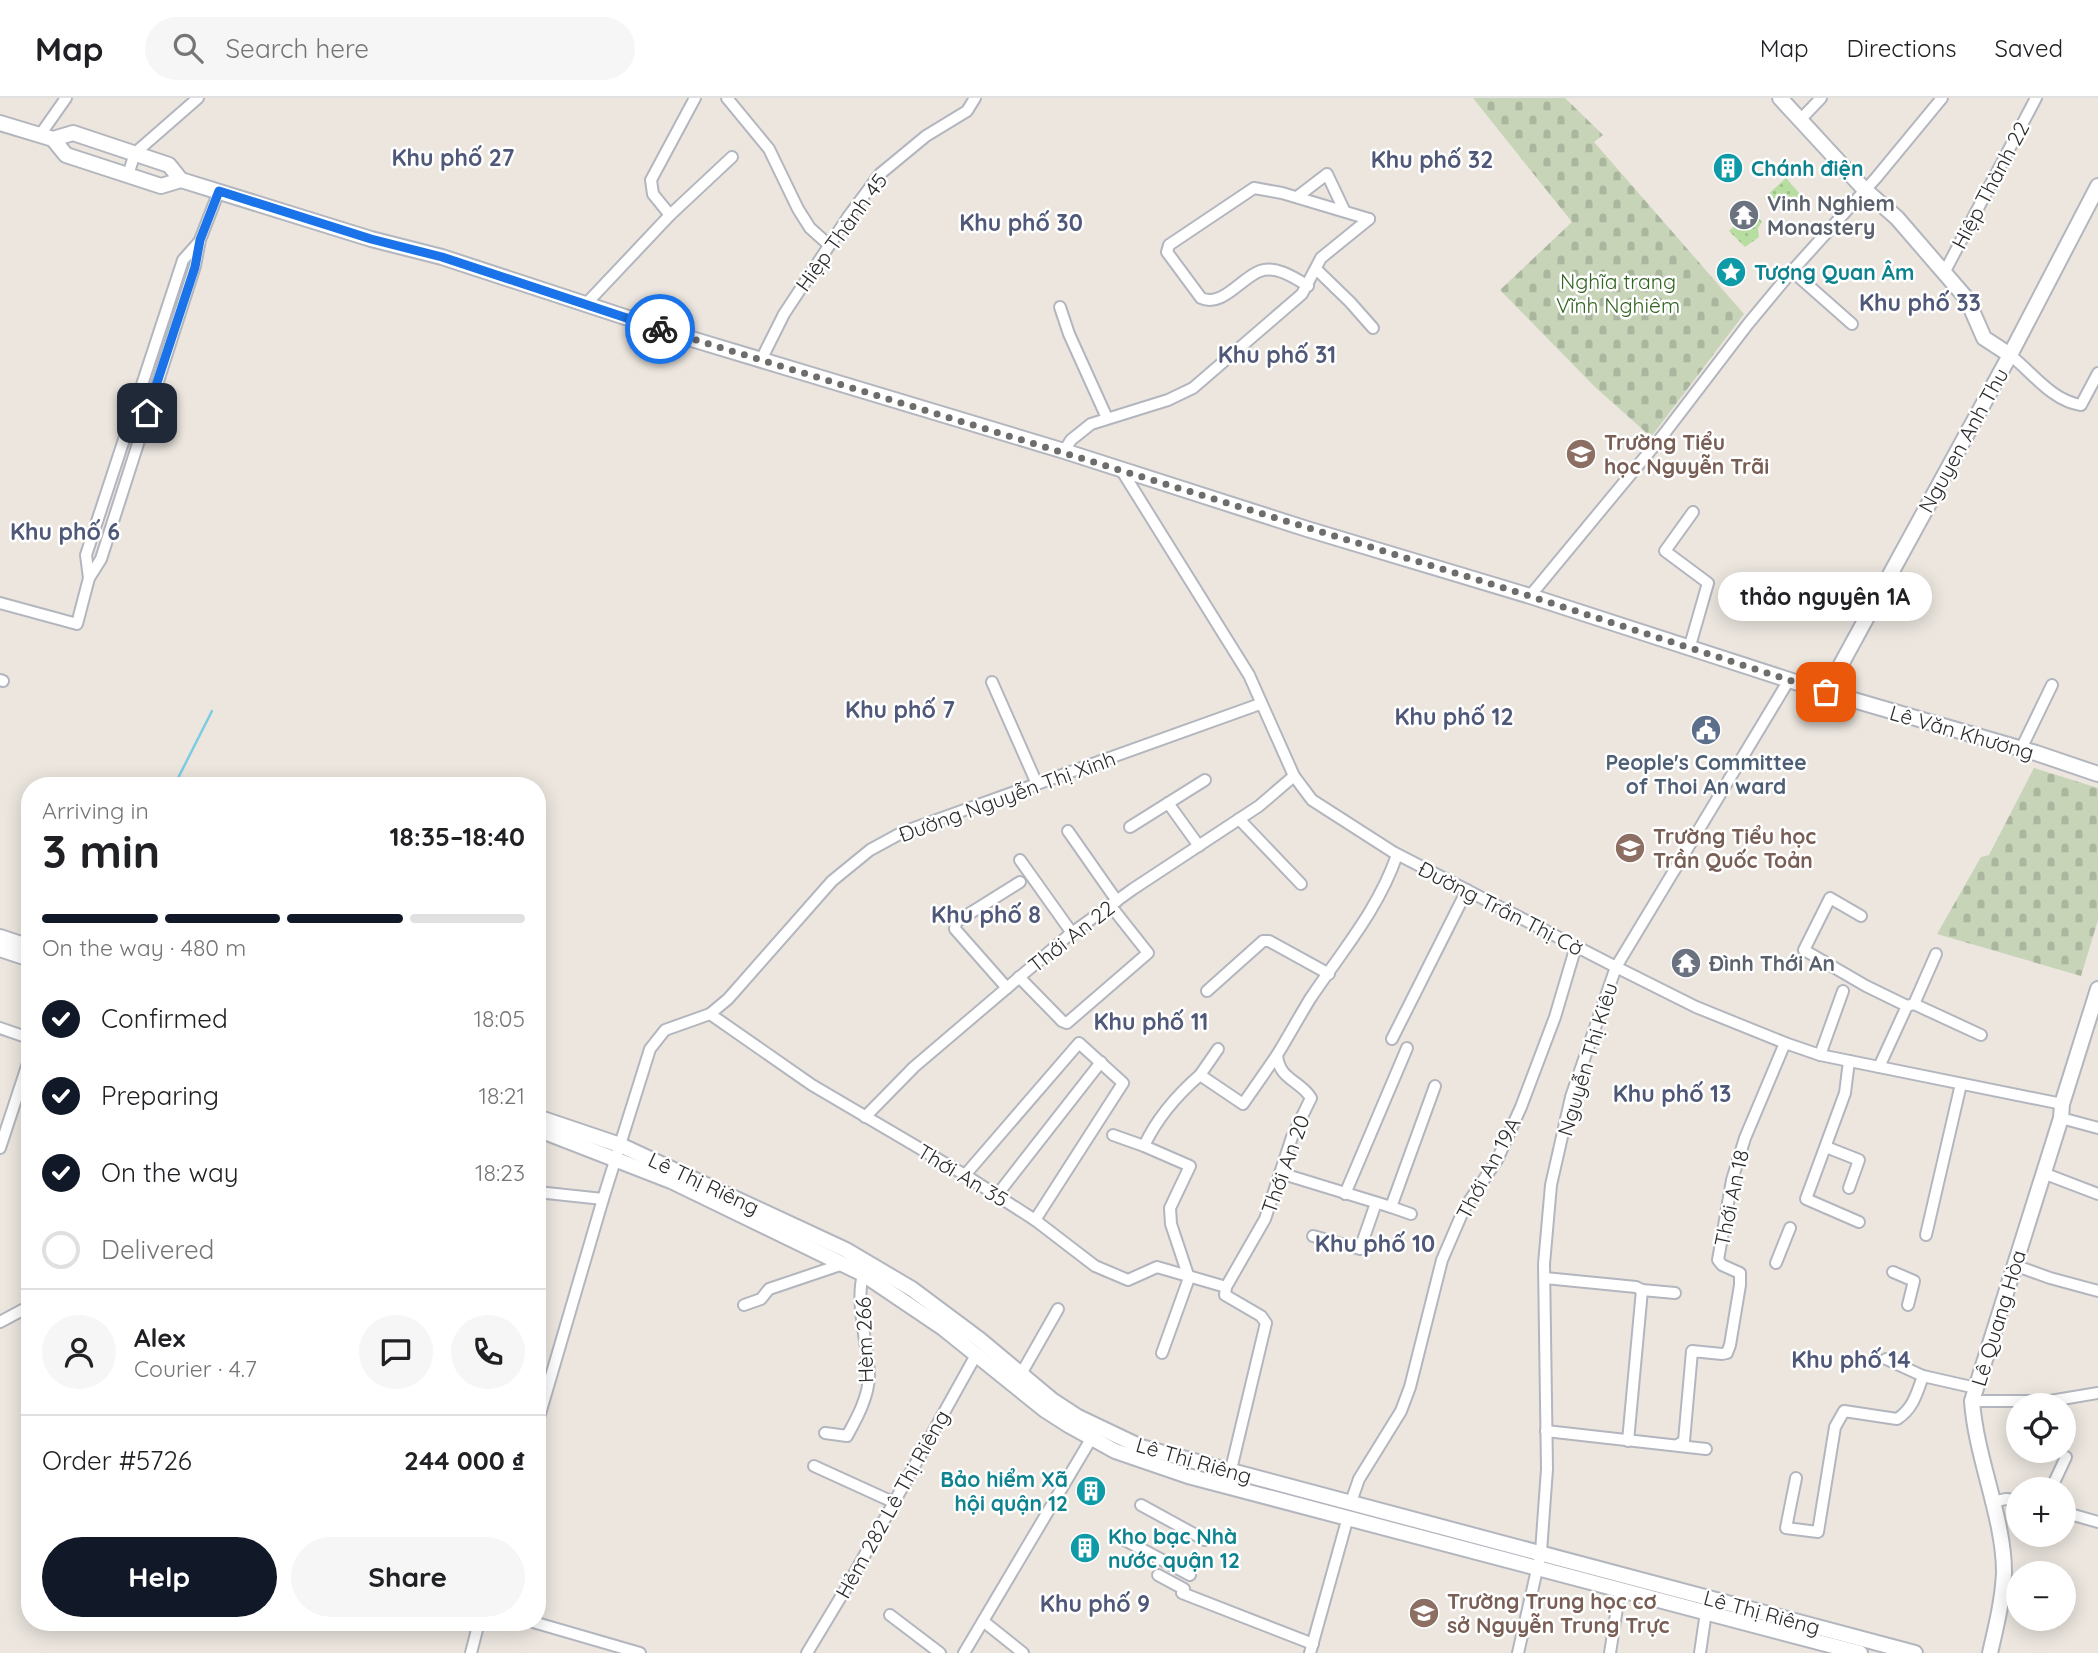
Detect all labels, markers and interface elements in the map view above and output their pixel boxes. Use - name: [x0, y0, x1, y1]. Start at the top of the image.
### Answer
- search box: [145, 17, 635, 80]
- text: Map: [35, 28, 103, 69]
- icon: search: [169, 29, 207, 67]
- text: Search here: [225, 32, 369, 65]
- text: Map: [1760, 33, 1809, 63]
- text: Directions: [1847, 33, 1957, 63]
- text: Saved: [1995, 33, 2063, 63]
- street label: Hiệp Thành 22: [1946, 117, 2034, 253]
- district label: Khu phố 27: [392, 143, 515, 172]
- district label: Khu phố 32: [1371, 145, 1493, 174]
- building icon: Chánh điện: [1711, 151, 1745, 185]
- place label: Chánh điện: [1751, 155, 1863, 181]
- street label: Hiệp Thành 45: [789, 168, 893, 296]
- place label: Vinh Nghiem Monastery: [1767, 190, 1895, 240]
- temple icon: Vinh Nghiem Monastery: [1727, 198, 1761, 232]
- district label: Khu phố 30: [959, 208, 1083, 237]
- place icon: Tượng Quan Âm: [1714, 255, 1748, 289]
- place label: Tượng Quan Âm: [1754, 259, 1914, 285]
- park label: Nghĩa trang Vĩnh Nghiêm: [1556, 268, 1680, 318]
- district label: Khu phố 33: [1859, 288, 1981, 317]
- courier: [625, 294, 695, 364]
- icon: bike: [641, 310, 679, 348]
- district label: Khu phố 31: [1218, 340, 1336, 369]
- street label: Nguyen Anh Thu: [1912, 363, 2014, 517]
- pin: [117, 383, 177, 443]
- icon: home: [128, 394, 166, 432]
- place label: Trường Tiểu học Nguyễn Trãi: [1604, 429, 1769, 479]
- school or university icon: Trường Tiểu học Nguyễn Trãi: [1564, 437, 1598, 471]
- district label: Khu phố 6: [10, 517, 120, 546]
- callout: thảo nguyên 1A: [1719, 573, 1933, 622]
- text: thảo nguyên 1A: [1740, 582, 1910, 611]
- pin: [1796, 662, 1856, 722]
- icon: bag: [1807, 673, 1845, 711]
- district label: Khu phố 7: [845, 695, 955, 724]
- street label: Lê Văn Khương: [1887, 699, 2037, 765]
- district label: Khu phố 12: [1394, 702, 1514, 731]
- public building icon: People's Committee of Thoi An ward: [1689, 713, 1723, 747]
- street label: Đường Nguyễn Thị Xinh: [895, 745, 1119, 847]
- place label: People's Committee of Thoi An ward: [1605, 749, 1807, 799]
- text: Arriving in: [42, 796, 149, 825]
- text: 18:35–18:40: [390, 820, 525, 853]
- text: 3 min: [42, 822, 160, 880]
- place label: Trường Tiểu học Trần Quốc Toản: [1653, 823, 1816, 873]
- school or university icon: Trường Tiểu học Trần Quốc Toản: [1613, 831, 1647, 865]
- street label: Đường Trần Thị Cờ: [1414, 855, 1588, 961]
- street label: Thới An 22: [1023, 894, 1119, 978]
- district label: Khu phố 8: [931, 900, 1041, 929]
- text: On the way · 480 m: [42, 933, 246, 962]
- temple icon: Đình Thới An: [1669, 946, 1703, 980]
- place label: Đình Thới An: [1708, 950, 1835, 976]
- street label: Nguyễn Thị Kiêu: [1551, 979, 1623, 1139]
- icon: check: [42, 1000, 80, 1038]
- text: Confirmed: [101, 1002, 228, 1035]
- text: 18:05: [474, 1004, 525, 1033]
- district label: Khu phố 11: [1093, 1007, 1209, 1036]
- icon: check: [42, 1077, 80, 1115]
- text: Preparing: [101, 1079, 219, 1112]
- district label: Khu phố 13: [1613, 1079, 1731, 1108]
- text: 18:21: [479, 1081, 525, 1110]
- street label: Thới An 20: [1255, 1111, 1315, 1217]
- street label: Thới An 19A: [1450, 1112, 1526, 1224]
- street label: Thới An 35: [913, 1138, 1013, 1212]
- street label: Lê Thị Riêng: [644, 1146, 764, 1220]
- street label: Thới An 18: [1708, 1147, 1754, 1249]
- icon: check: [42, 1154, 80, 1192]
- text: On the way: [101, 1156, 239, 1189]
- text: 18:23: [475, 1158, 525, 1187]
- district label: Khu phố 10: [1315, 1229, 1435, 1258]
- text: Delivered: [101, 1233, 214, 1266]
- street label: Lê Quang Hòa: [1965, 1247, 2031, 1389]
- street label: Hèm 266: [850, 1297, 878, 1383]
- button: person: [42, 1315, 116, 1389]
- button: chat: [359, 1315, 433, 1389]
- button: phone: [451, 1315, 525, 1389]
- text: Alex: [134, 1321, 185, 1354]
- district label: Khu phố 14: [1791, 1345, 1911, 1374]
- text: Courier · 4.7: [134, 1354, 257, 1383]
- map controls: [2006, 1393, 2076, 1631]
- button: locate: [2006, 1393, 2076, 1463]
- street label: Hẻm 282 Lê Thị Riêng: [829, 1405, 955, 1603]
- street label: Lê Thị Riêng: [1133, 1431, 1255, 1489]
- text: Order #5726: [42, 1444, 192, 1477]
- text: 244 000 ₫: [404, 1444, 525, 1477]
- place label: Bảo hiểm Xã hội quận 12: [940, 1466, 1068, 1516]
- building icon: Bảo hiểm Xã hội quận 12: [1074, 1474, 1108, 1508]
- button: +: [2006, 1477, 2076, 1547]
- place label: Kho bạc Nhà nước quận 12: [1108, 1523, 1240, 1573]
- building icon: Kho bạc Nhà nước quận 12: [1068, 1531, 1102, 1565]
- button: Help: [42, 1537, 277, 1617]
- button: Share: [291, 1537, 525, 1617]
- button: −: [2006, 1561, 2076, 1631]
- street label: Lê Thị Riêng: [1701, 1584, 1823, 1640]
- place label: Trường Trung học cơ sở Nguyễn Trung Trực: [1447, 1588, 1670, 1638]
- district label: Khu phố 9: [1040, 1589, 1150, 1618]
- school or university icon: Trường Trung học cơ sở Nguyễn Trung Trực: [1407, 1596, 1441, 1630]

